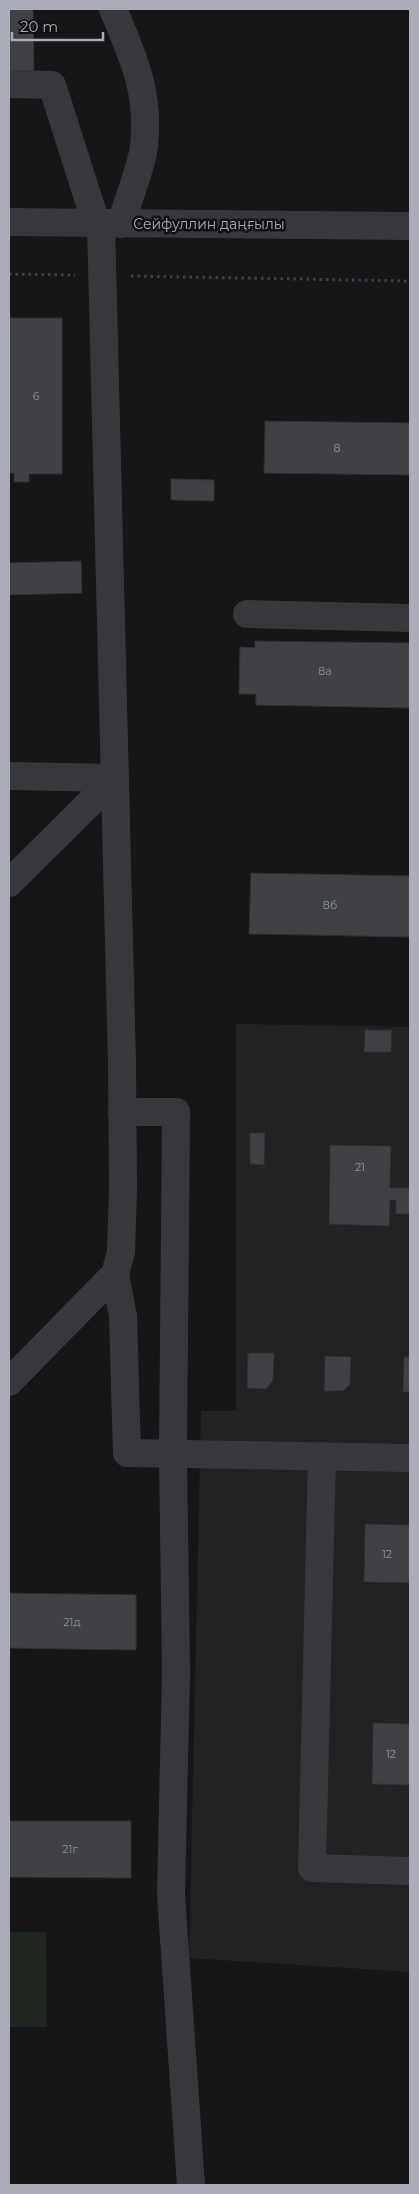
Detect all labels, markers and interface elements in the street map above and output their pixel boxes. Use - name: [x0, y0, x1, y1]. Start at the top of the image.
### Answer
- scale bar: [12, 10, 104, 42]
- text: 20 m: [20, 17, 58, 36]
- street label: Сейфуллин даңғылы: [133, 215, 285, 233]
- house number: 6: [33, 389, 40, 403]
- house number: 8: [333, 441, 341, 455]
- house number: 8а: [318, 664, 332, 678]
- house number: 8б: [323, 898, 337, 912]
- house number: 21: [355, 1160, 365, 1174]
- house number: 12: [382, 1547, 392, 1561]
- house number: 21д: [63, 1615, 81, 1629]
- house number: 12: [386, 1747, 396, 1761]
- house number: 21г: [62, 1842, 78, 1856]

